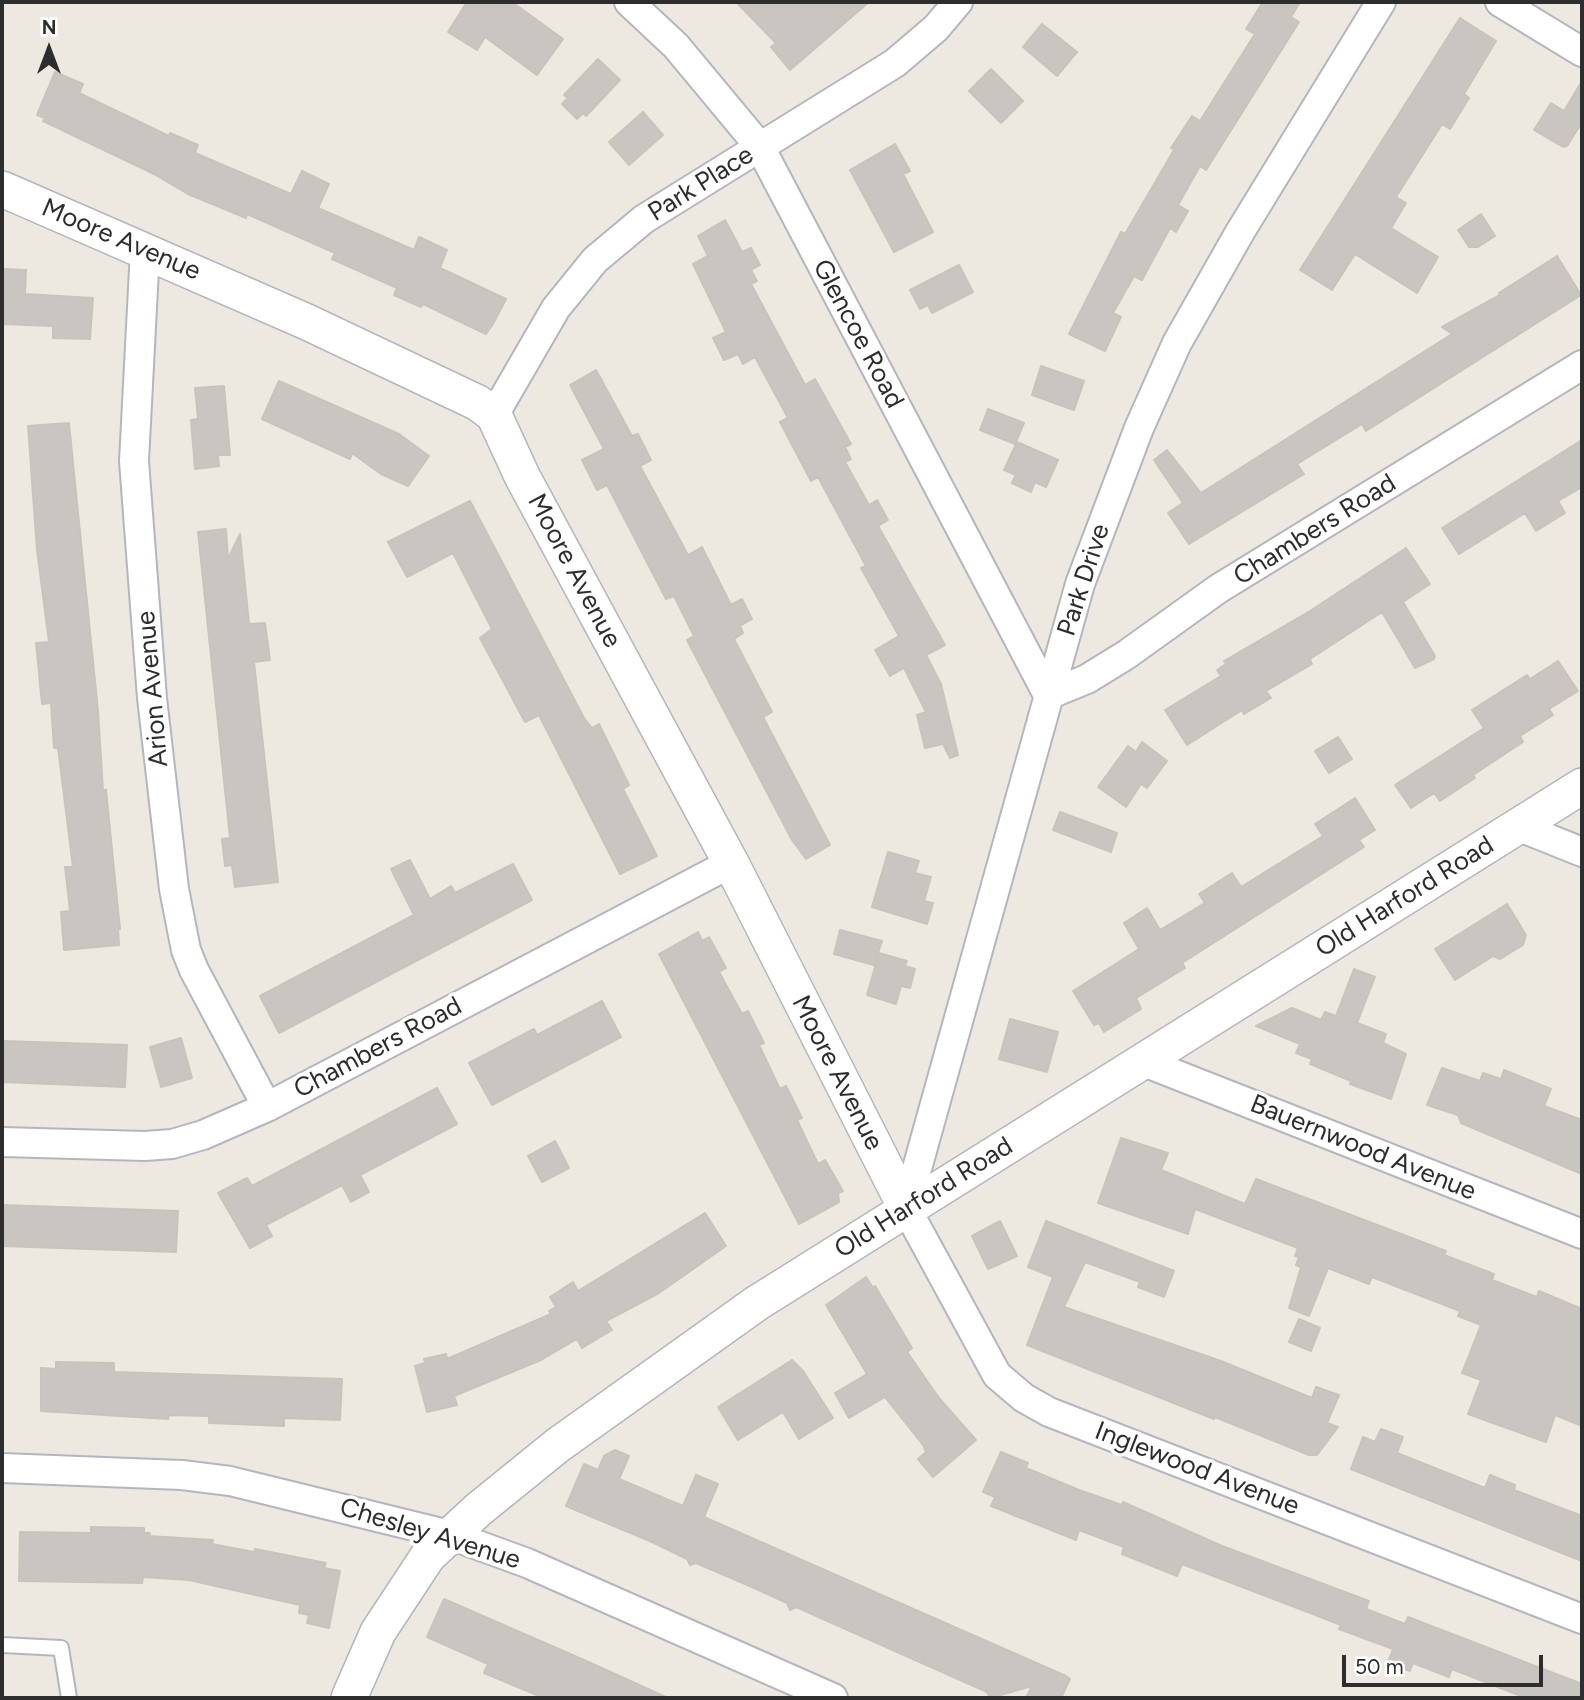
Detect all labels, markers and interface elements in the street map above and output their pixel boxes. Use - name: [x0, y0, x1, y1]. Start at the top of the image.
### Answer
- north arrow: [14, 14, 84, 84]
- text: N: [42, 16, 56, 39]
- street label: Park Place: [643, 139, 759, 229]
- street label: Moore Avenue: [37, 193, 205, 287]
- street label: Glencoe Road: [806, 254, 910, 414]
- street label: Chambers Road: [1228, 468, 1402, 592]
- street label: Moore Avenue: [520, 489, 628, 653]
- street label: Park Drive: [1051, 520, 1117, 640]
- street label: Arion Avenue: [131, 610, 175, 768]
- street label: Old Harford Road: [1310, 830, 1500, 964]
- street label: Moore Avenue: [785, 990, 889, 1156]
- street label: Chambers Road: [289, 991, 467, 1105]
- street label: Bauernwood Avenue: [1246, 1088, 1480, 1208]
- street label: Old Harford Road: [829, 1131, 1019, 1265]
- street label: Inglewood Avenue: [1090, 1416, 1304, 1522]
- street label: Chesley Avenue: [336, 1492, 524, 1576]
- scale bar: [1346, 1640, 1547, 1684]
- text: 50 m: [1355, 1654, 1404, 1679]

